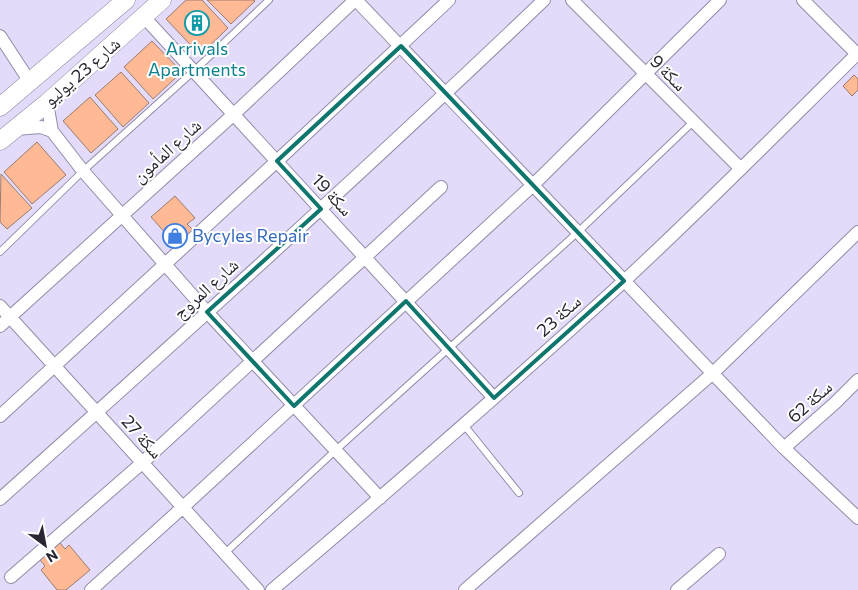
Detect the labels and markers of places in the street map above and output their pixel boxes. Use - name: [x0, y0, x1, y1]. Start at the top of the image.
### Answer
- building icon: Arrivals Apartments: [184, 10, 210, 36]
- place label: Arrivals Apartments: [148, 37, 246, 80]
- shop icon: Bycyles Repair: [162, 223, 188, 249]
- place label: Bycyles Repair: [192, 224, 309, 246]

